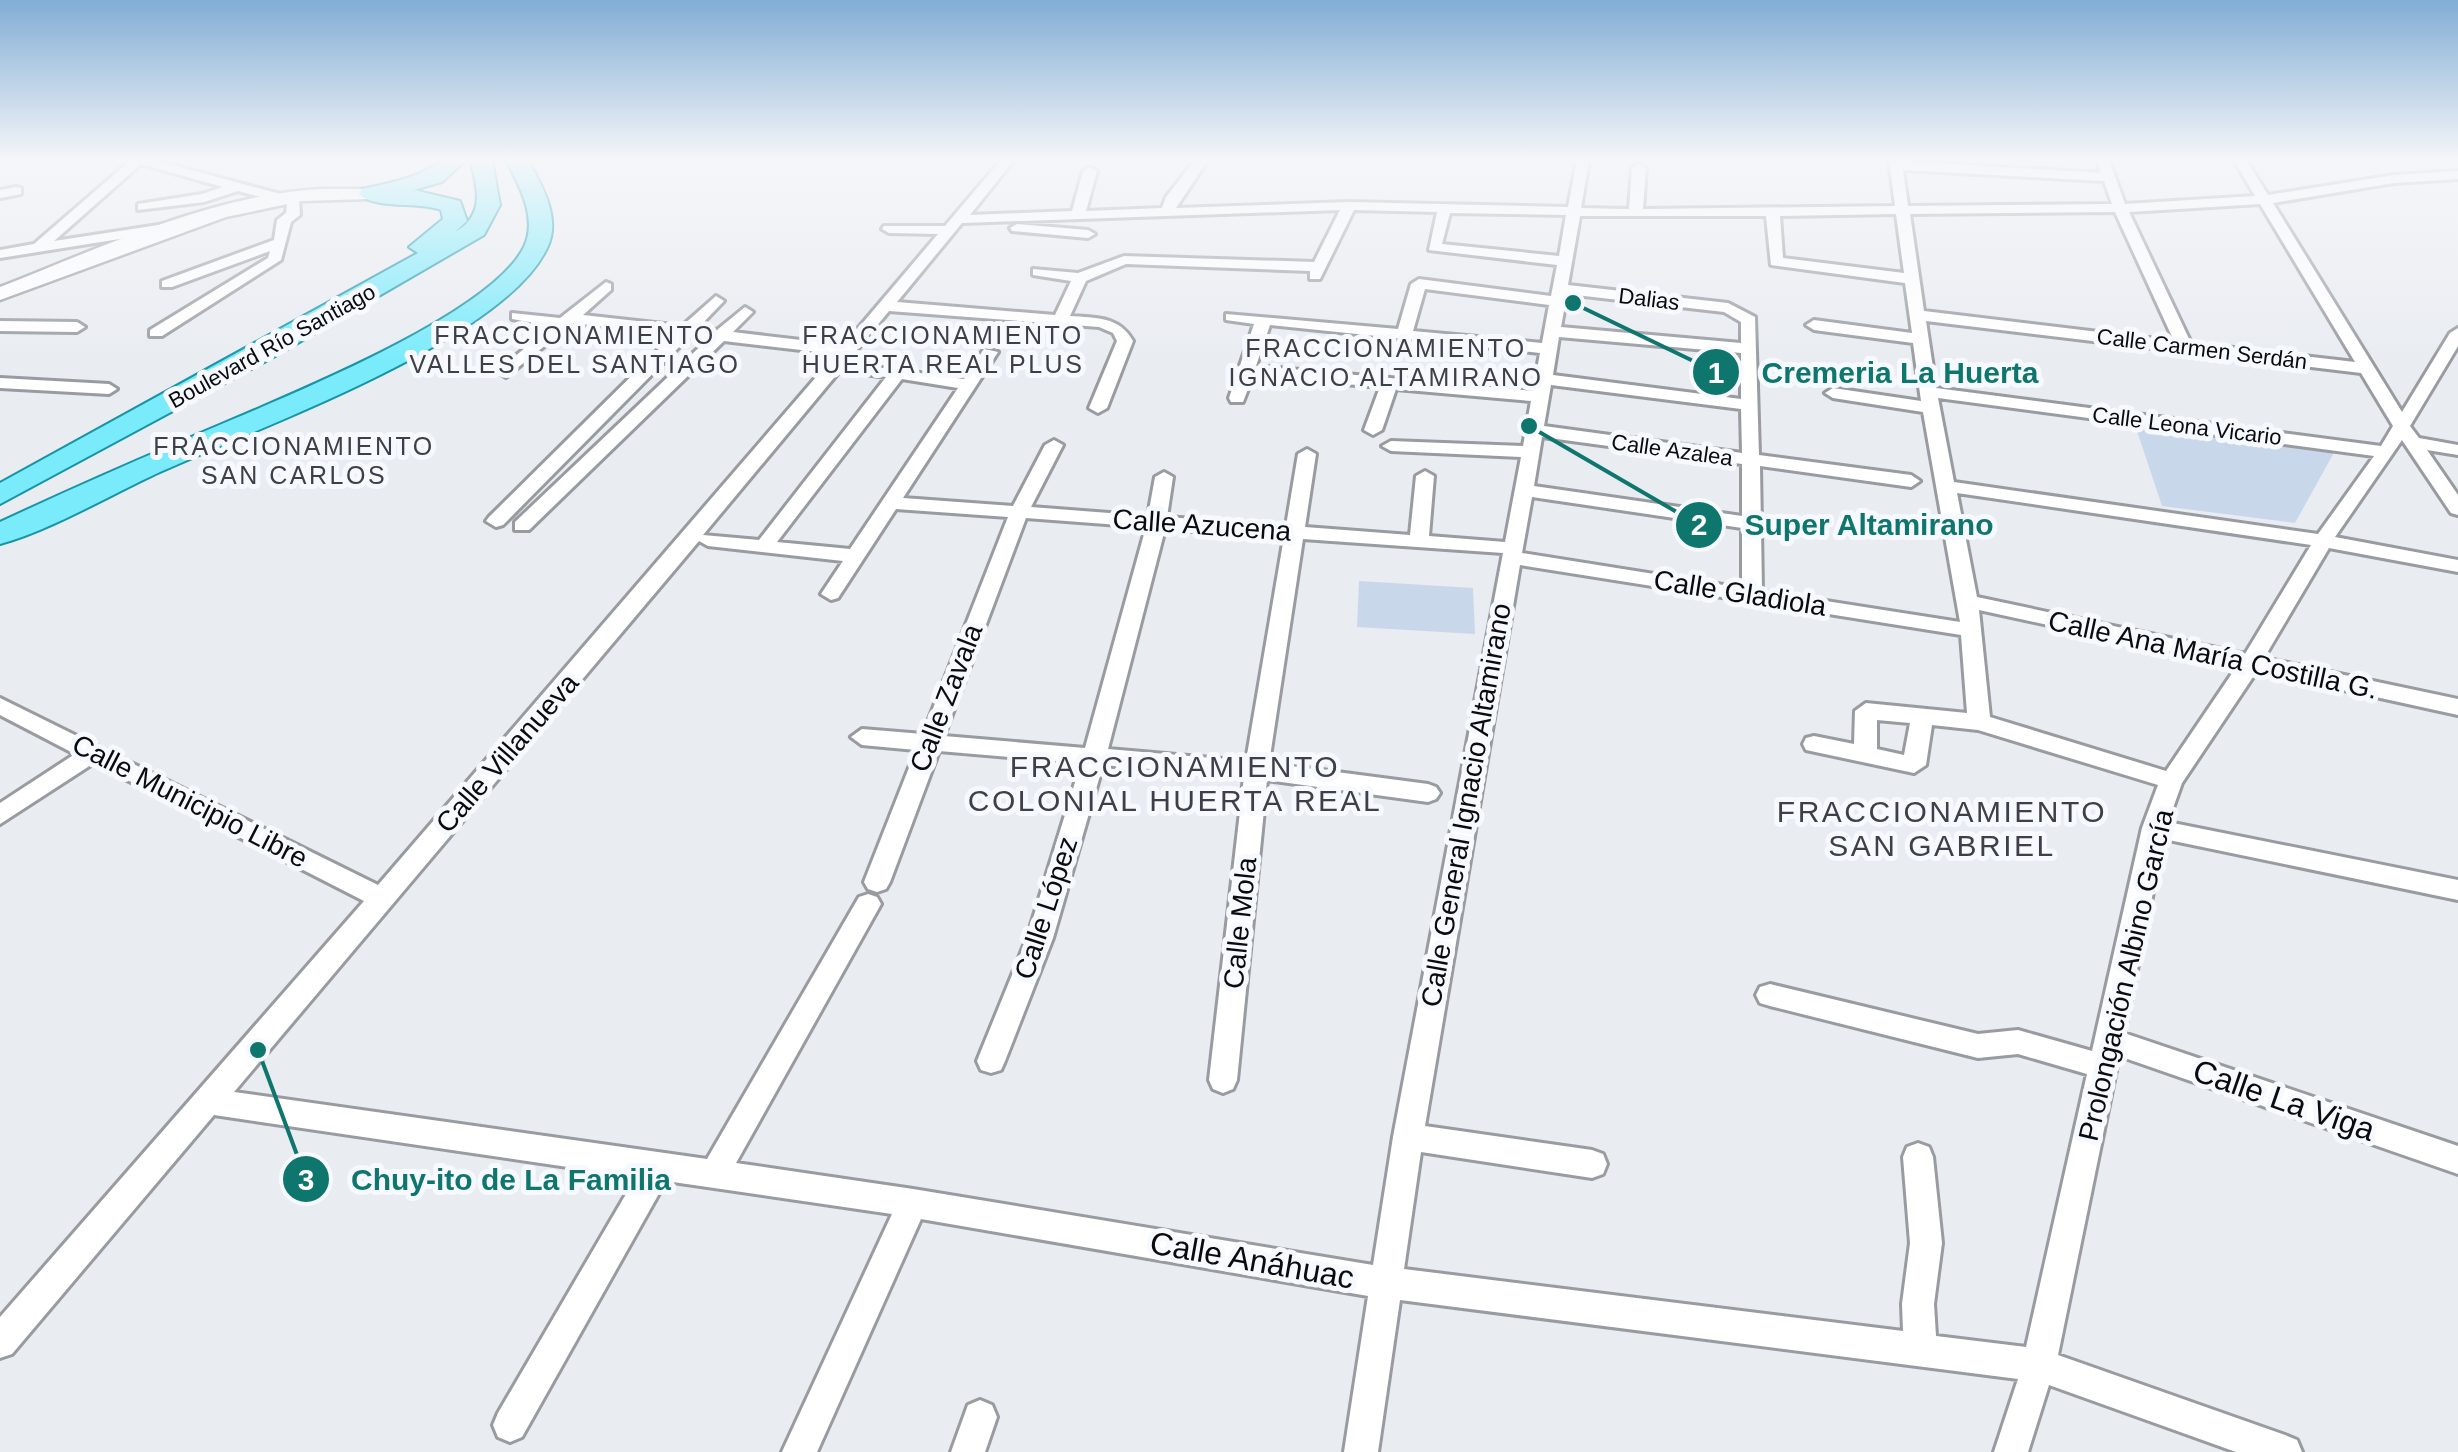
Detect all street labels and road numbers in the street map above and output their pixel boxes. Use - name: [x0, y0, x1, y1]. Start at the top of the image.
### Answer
- street label: Boulevard Río Santiago: [164, 279, 380, 413]
- street label: Dalias: [1617, 283, 1681, 315]
- street label: Calle Carmen Serdán: [2095, 324, 2309, 374]
- street label: Calle Leona Vicario: [2091, 402, 2283, 450]
- street label: Calle Azalea: [1610, 429, 1735, 471]
- street label: Calle Azucena: [1112, 503, 1293, 547]
- street label: Calle Gladiola: [1651, 564, 1829, 622]
- street label: Calle General Ignacio Altamirano: [1415, 601, 1517, 1009]
- street label: Calle Ana María Costilla G.: [2045, 605, 2381, 705]
- street label: Calle Zavala: [904, 619, 989, 776]
- street label: Calle Villanueva: [430, 667, 585, 839]
- street label: Calle Municipio Libre: [67, 728, 313, 874]
- street label: Prolongación Albino García: [2073, 806, 2179, 1144]
- street label: Calle López: [1008, 833, 1084, 983]
- street label: Calle Mola: [1218, 855, 1262, 990]
- street label: Calle La Viga: [2188, 1052, 2380, 1148]
- street label: Calle Anáhuac: [1147, 1224, 1357, 1296]

